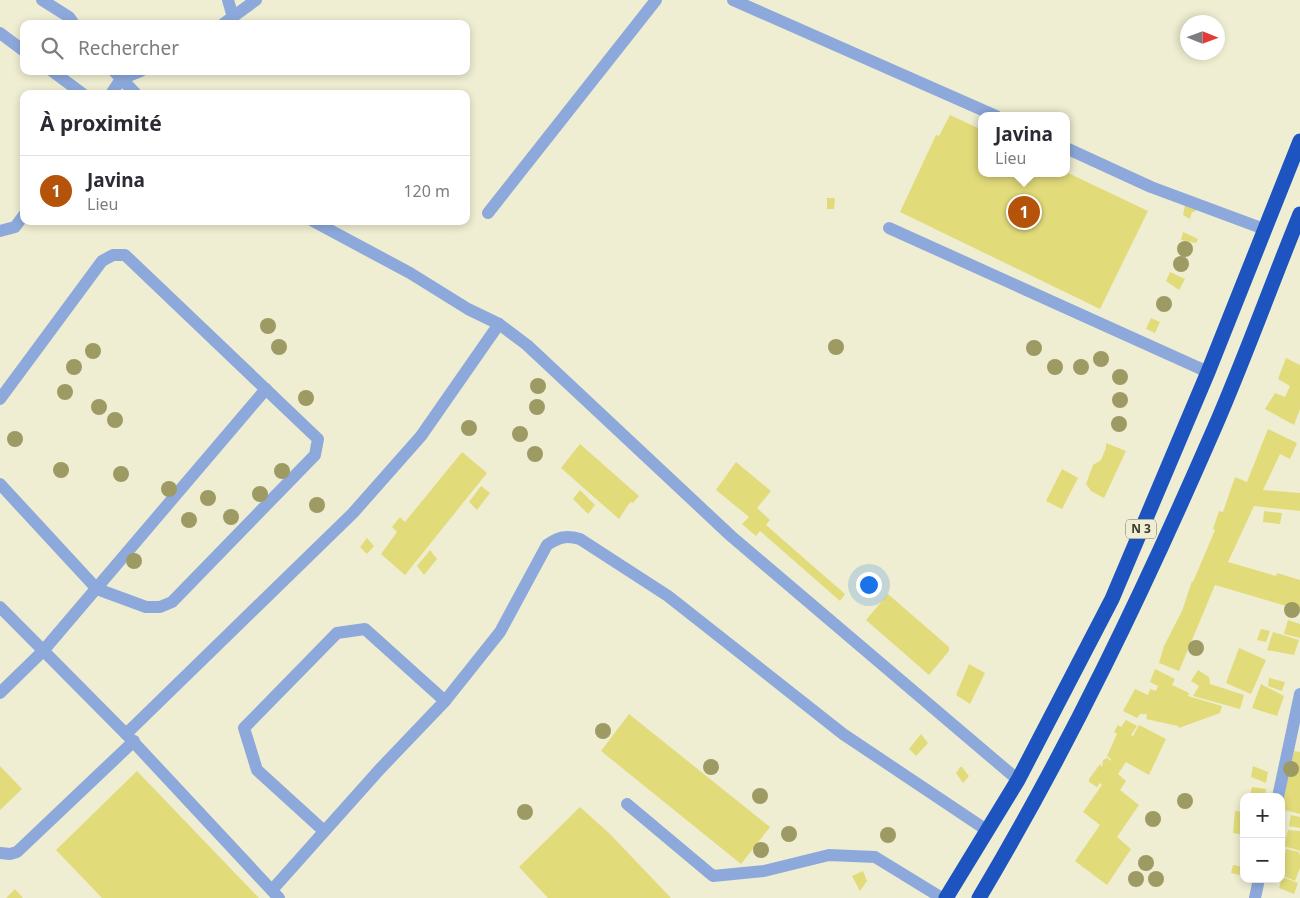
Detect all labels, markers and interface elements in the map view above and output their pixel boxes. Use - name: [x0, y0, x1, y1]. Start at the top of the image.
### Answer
- north arrow: [1180, 15, 1225, 60]
- search box: [20, 20, 470, 75]
- icon: search: [38, 34, 66, 62]
- text: Rechercher: [78, 35, 179, 61]
- text: À proximité: [40, 109, 162, 137]
- popup: [978, 112, 1070, 177]
- text: Javina: [995, 121, 1053, 147]
- text: Lieu: [995, 147, 1026, 169]
- text: Javina: [87, 167, 145, 193]
- text: 1: [51, 180, 61, 202]
- text: 120 m: [403, 180, 450, 202]
- text: Lieu: [87, 193, 118, 215]
- pin: 1: [1008, 193, 1040, 231]
- road number: N 3: [1126, 520, 1156, 538]
- your location: [856, 572, 882, 598]
- map controls: [1240, 793, 1285, 883]
- button: +: [1240, 793, 1285, 838]
- button: −: [1240, 838, 1285, 883]

